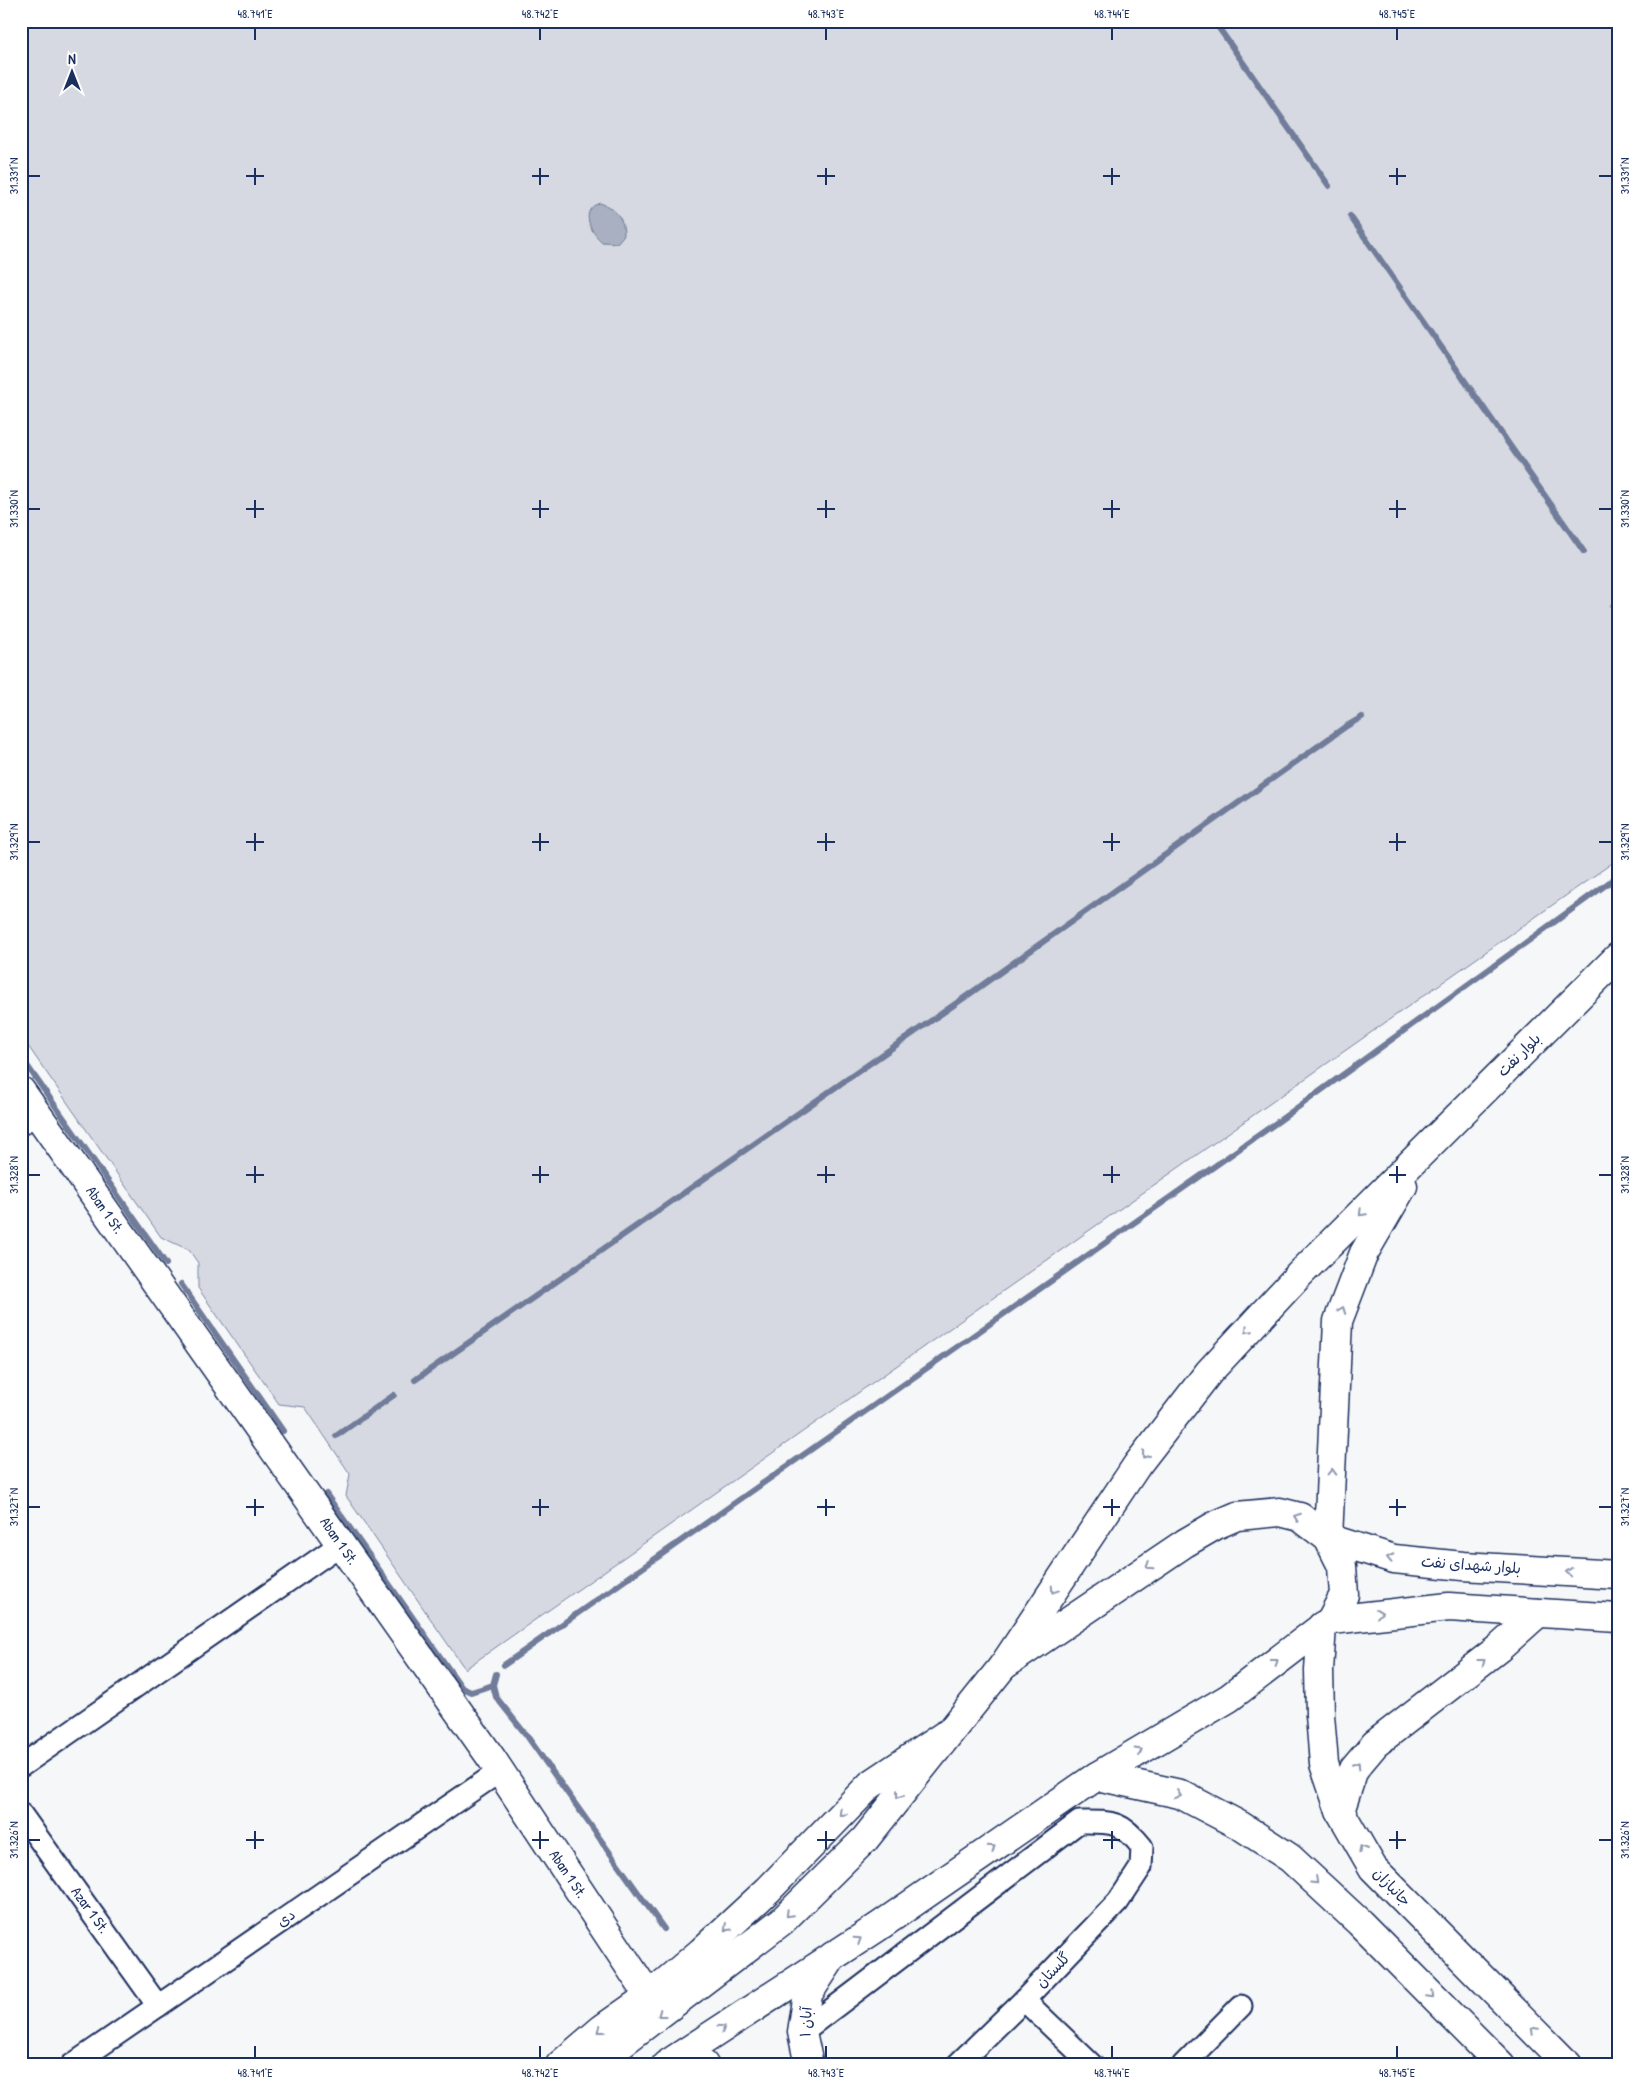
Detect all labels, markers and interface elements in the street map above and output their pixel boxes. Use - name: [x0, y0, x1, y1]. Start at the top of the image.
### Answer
- text: 48.741°E: [237, 5, 273, 22]
- text: 48.742°E: [522, 5, 559, 22]
- text: 48.743°E: [808, 5, 845, 22]
- text: 48.744°E: [1094, 5, 1130, 22]
- text: 48.745°E: [1379, 5, 1416, 22]
- north arrow: [48, 48, 98, 98]
- text: N: [68, 49, 76, 68]
- text: 31.331°N: [5, 158, 22, 194]
- text: 31.331°N: [1616, 158, 1633, 194]
- text: 31.330°N: [5, 490, 22, 528]
- text: 31.330°N: [1616, 490, 1633, 528]
- text: 31.329°N: [5, 824, 22, 860]
- text: 31.329°N: [1616, 824, 1633, 860]
- street label: بلوار نفت: [1492, 1028, 1545, 1081]
- text: 31.328°N: [5, 1156, 22, 1194]
- text: 31.328°N: [1616, 1156, 1633, 1194]
- street label: Aban 1 St.: [81, 1182, 129, 1238]
- one-way arrow: [1359, 1208, 1368, 1217]
- one-way arrow: [1336, 1306, 1346, 1315]
- one-way arrow: [1245, 1324, 1254, 1333]
- one-way arrow: [1143, 1449, 1151, 1458]
- one-way arrow: [1327, 1467, 1337, 1475]
- text: 31.327°N: [5, 1488, 22, 1526]
- text: 31.327°N: [1616, 1488, 1633, 1526]
- street label: Aban 1 St.: [315, 1513, 363, 1569]
- one-way arrow: [1293, 1513, 1302, 1523]
- street label: بلوار شهدای نفت: [1420, 1551, 1522, 1578]
- one-way arrow: [1385, 1553, 1394, 1564]
- one-way arrow: [1145, 1560, 1154, 1570]
- one-way arrow: [1565, 1566, 1573, 1577]
- one-way arrow: [1051, 1584, 1060, 1593]
- one-way arrow: [1375, 1608, 1383, 1619]
- one-way arrow: [1476, 1659, 1485, 1667]
- one-way arrow: [1269, 1660, 1278, 1668]
- one-way arrow: [1133, 1747, 1142, 1757]
- one-way arrow: [1351, 1762, 1361, 1771]
- one-way arrow: [897, 1789, 905, 1798]
- one-way arrow: [1173, 1789, 1182, 1799]
- one-way arrow: [839, 1807, 848, 1816]
- text: 31.326°N: [5, 1821, 22, 1859]
- text: 31.326°N: [1616, 1821, 1633, 1859]
- one-way arrow: [986, 1845, 996, 1854]
- one-way arrow: [1359, 1845, 1369, 1854]
- street label: Aban 1 St.: [545, 1846, 592, 1902]
- street label: جانبازان: [1369, 1863, 1416, 1911]
- one-way arrow: [1309, 1875, 1318, 1884]
- street label: Azar 1 St.: [66, 1882, 114, 1937]
- street label: دی: [272, 1904, 299, 1932]
- one-way arrow: [786, 1908, 795, 1917]
- one-way arrow: [724, 1922, 733, 1931]
- one-way arrow: [853, 1937, 862, 1946]
- street label: گلستان: [1031, 1947, 1075, 1992]
- one-way arrow: [1425, 1989, 1434, 1998]
- street label: آبان ۱: [794, 2005, 817, 2038]
- one-way arrow: [658, 2008, 667, 2016]
- one-way arrow: [598, 2025, 607, 2033]
- one-way arrow: [717, 2025, 726, 2035]
- one-way arrow: [1530, 2027, 1539, 2036]
- text: 48.741°E: [237, 2064, 273, 2081]
- text: 48.742°E: [522, 2064, 559, 2081]
- text: 48.743°E: [808, 2064, 845, 2081]
- text: 48.744°E: [1094, 2064, 1130, 2081]
- text: 48.745°E: [1379, 2064, 1416, 2081]

